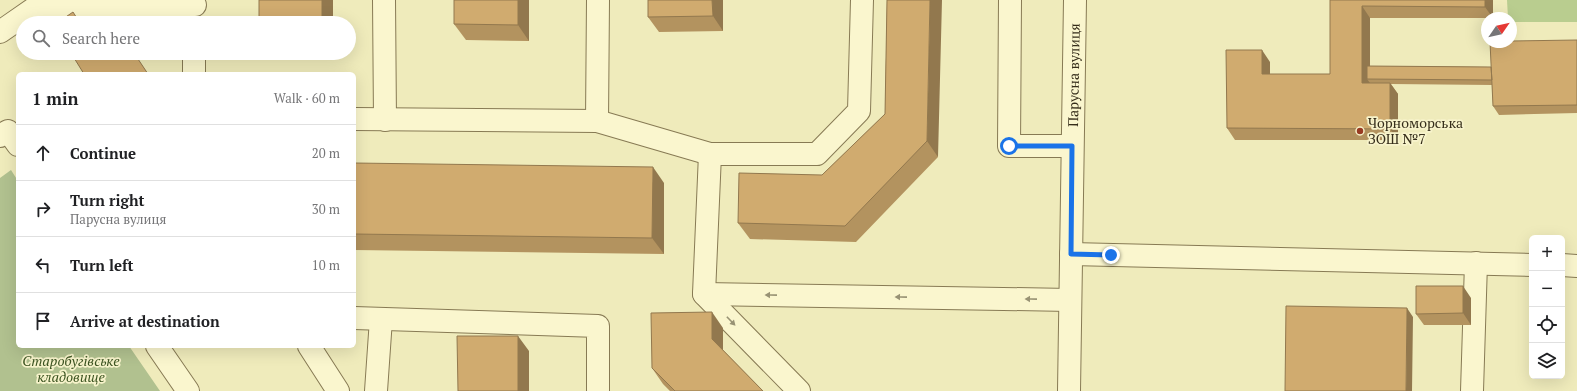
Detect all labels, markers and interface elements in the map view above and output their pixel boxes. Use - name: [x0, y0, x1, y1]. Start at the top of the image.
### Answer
- north arrow: [1481, 12, 1517, 48]
- search box: [16, 16, 356, 60]
- street label: Парусна вулиця: [1063, 23, 1084, 127]
- icon: search: [30, 27, 52, 49]
- text: Search here: [62, 28, 140, 48]
- text: 1 min: [32, 87, 79, 110]
- text: Walk · 60 m: [274, 89, 340, 107]
- place label: Чорноморська ЗОШ №7: [1368, 113, 1463, 148]
- marker: Чорноморська ЗОШ №7: [1355, 126, 1365, 136]
- route start: [1000, 137, 1018, 155]
- icon: ahead: [32, 142, 54, 164]
- text: Continue: [70, 143, 136, 163]
- text: 20 m: [312, 144, 340, 162]
- text: Turn right: [70, 190, 145, 210]
- icon: right: [32, 198, 54, 220]
- text: 30 m: [312, 200, 340, 218]
- text: Парусна вулиця: [70, 210, 166, 228]
- map controls: [1529, 235, 1565, 379]
- button: +: [1529, 235, 1565, 271]
- route end: [1102, 246, 1120, 264]
- icon: left: [32, 254, 54, 276]
- text: Turn left: [70, 255, 134, 275]
- text: 10 m: [312, 256, 340, 274]
- button: −: [1529, 271, 1565, 307]
- one-way arrow: [764, 292, 777, 298]
- one-way arrow: [894, 294, 907, 300]
- one-way arrow: [1024, 296, 1037, 302]
- button: locate: [1529, 307, 1565, 343]
- icon: arrive: [32, 310, 54, 332]
- text: Arrive at destination: [70, 311, 220, 331]
- one-way arrow: [726, 316, 736, 326]
- button: layers: [1529, 343, 1565, 379]
- park label: Старобугівське кладовище: [22, 351, 120, 386]

